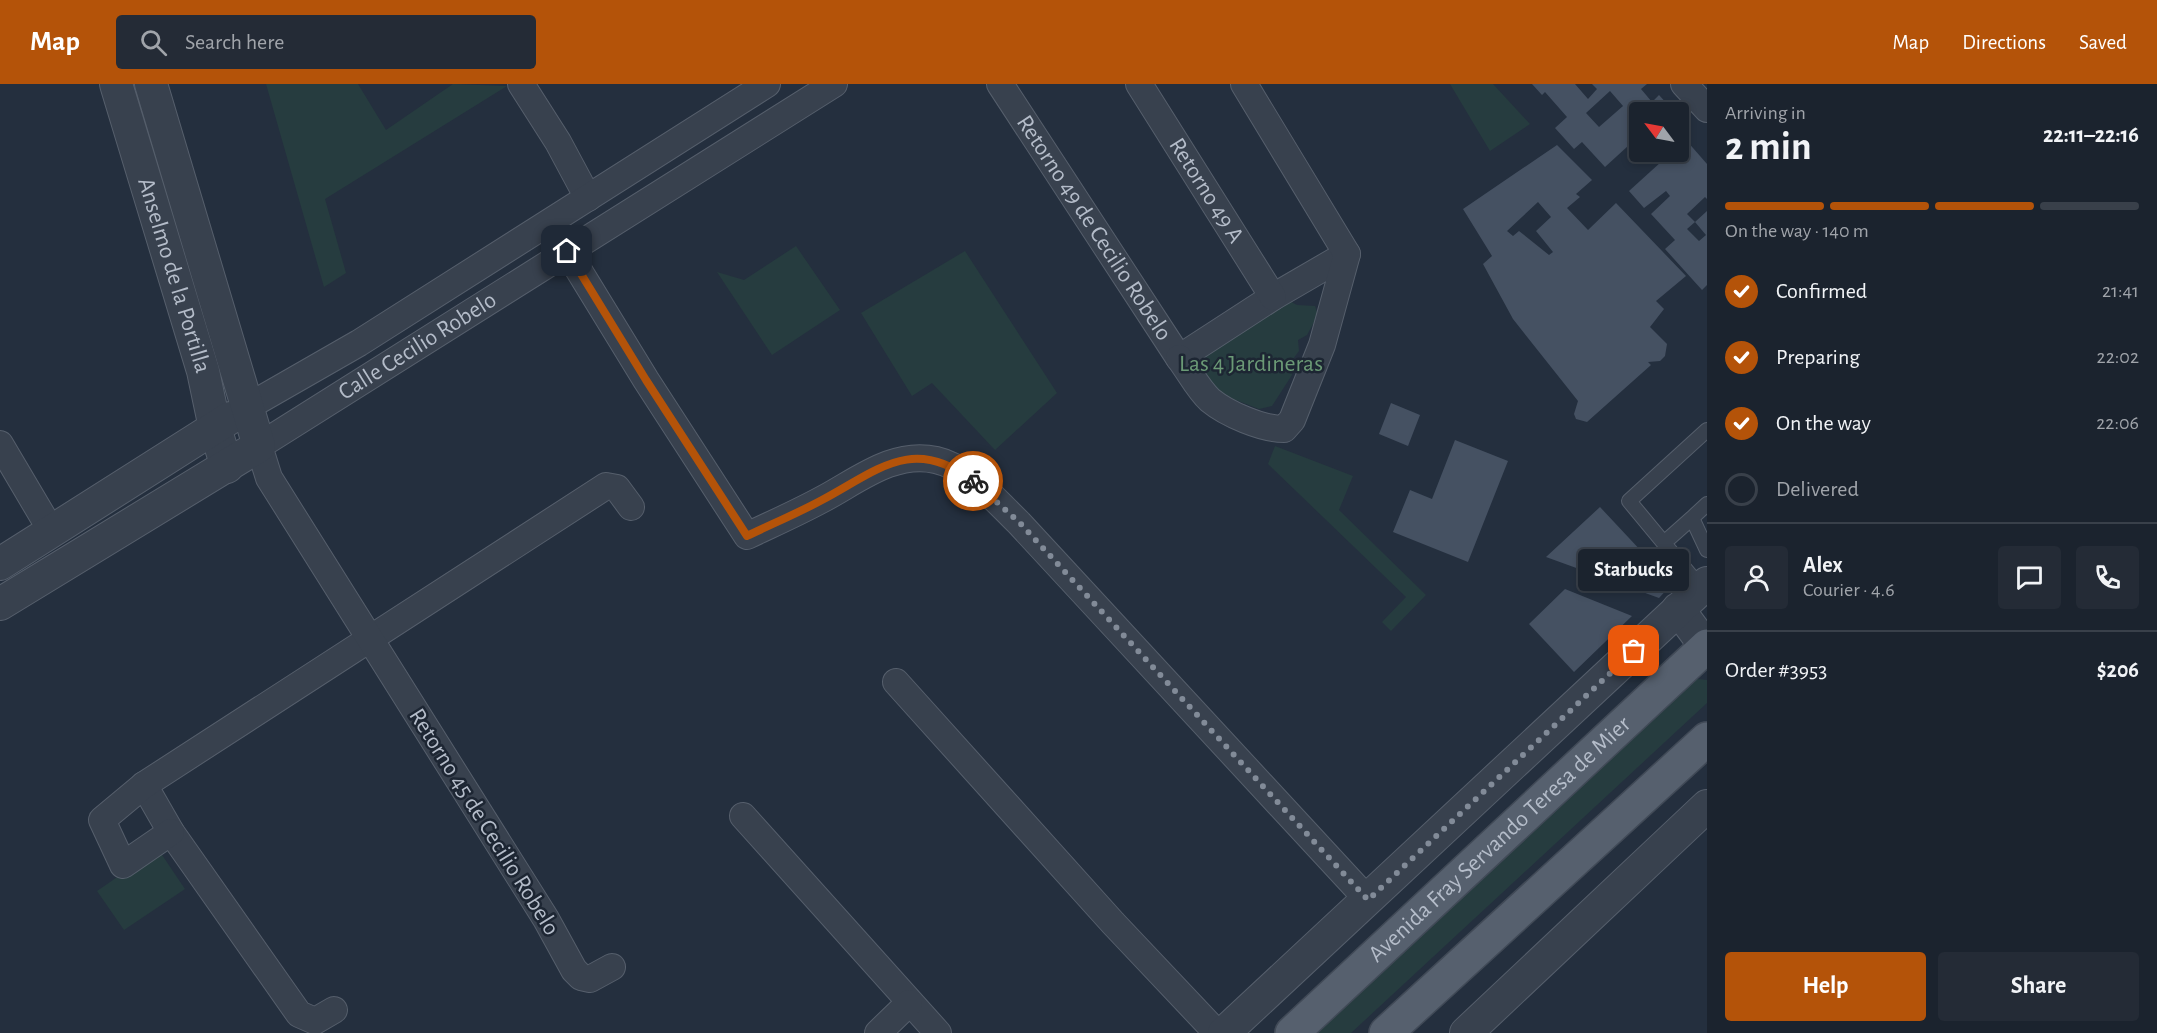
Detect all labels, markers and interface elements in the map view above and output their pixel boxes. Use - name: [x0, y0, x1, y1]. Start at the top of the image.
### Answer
- search box: [116, 15, 536, 69]
- icon: search: [137, 26, 170, 59]
- text: Map: [30, 28, 80, 56]
- text: Search here: [185, 31, 284, 53]
- text: Map: [1893, 32, 1929, 53]
- text: Directions: [1962, 32, 2046, 53]
- text: Saved: [2079, 32, 2127, 53]
- north arrow: [1629, 102, 1689, 162]
- map controls: [1629, 102, 1689, 162]
- text: Arriving in: [1725, 103, 1806, 123]
- street label: Retorno 49 de Cecilio Robelo: [1012, 111, 1176, 345]
- text: 22:11–22:16: [2043, 124, 2139, 146]
- text: 2 min: [1725, 128, 1812, 167]
- street label: Retorno 49 A: [1164, 134, 1248, 248]
- street label: Anselmo de la Portilla: [133, 175, 215, 376]
- text: On the way · 140 m: [1725, 221, 1869, 241]
- pin: [541, 225, 592, 276]
- icon: home: [550, 234, 583, 267]
- icon: check: [1725, 275, 1758, 308]
- text: Confirmed: [1776, 280, 1867, 302]
- text: 21:41: [2102, 281, 2139, 301]
- street label: Calle Cecilio Robelo: [334, 288, 501, 405]
- icon: check: [1725, 341, 1758, 374]
- text: Preparing: [1776, 346, 1860, 368]
- text: 22:02: [2097, 347, 2139, 367]
- park label: Las 4 Jardineras: [1179, 352, 1323, 376]
- icon: check: [1725, 407, 1758, 440]
- text: On the way: [1776, 412, 1871, 434]
- text: 22:06: [2096, 413, 2139, 433]
- courier: [943, 451, 1003, 511]
- icon: bike: [957, 465, 990, 498]
- text: Delivered: [1776, 478, 1859, 500]
- button: person: [1725, 546, 1788, 609]
- button: chat: [1998, 546, 2061, 609]
- button: phone: [2076, 546, 2139, 609]
- callout: Starbucks: [1578, 549, 1690, 591]
- text: Alex: [1803, 554, 1843, 576]
- text: Starbucks: [1594, 560, 1673, 580]
- text: Courier · 4.6: [1803, 580, 1895, 600]
- pin: [1608, 625, 1659, 676]
- icon: bag: [1617, 634, 1650, 667]
- text: Order #3953: [1725, 659, 1827, 681]
- text: $206: [2097, 659, 2139, 681]
- street label: Retorno 45 de Cecilio Robelo: [404, 704, 564, 940]
- street label: Avenida Fray Servando Teresa de Mier: [1364, 712, 1635, 967]
- button: Help: [1725, 952, 1926, 1021]
- button: Share: [1938, 952, 2139, 1021]

